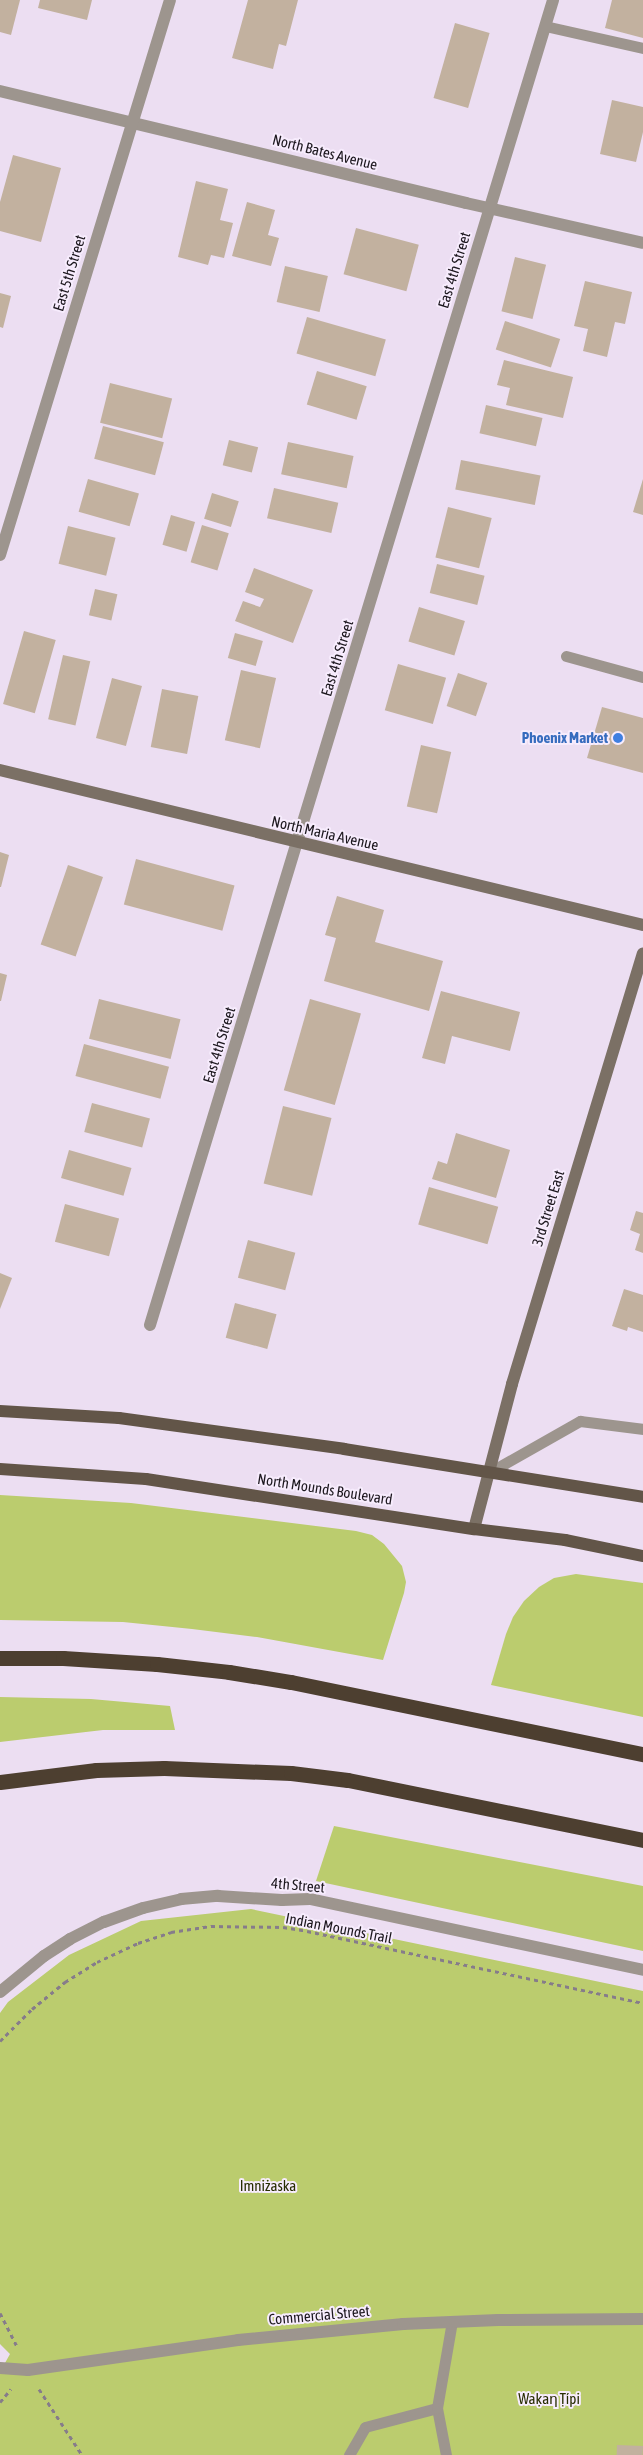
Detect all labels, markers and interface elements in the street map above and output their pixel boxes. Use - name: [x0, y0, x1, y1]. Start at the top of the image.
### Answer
- street label: North Bates Avenue: [271, 130, 379, 174]
- street label: East 4th Street: [434, 230, 474, 310]
- street label: East 5th Street: [49, 233, 89, 313]
- street label: East 4th Street: [317, 618, 357, 698]
- place label: Phoenix Market: [522, 729, 608, 747]
- marker: Phoenix Market: [612, 732, 624, 744]
- street label: North Maria Avenue: [270, 812, 380, 854]
- street label: East 4th Street: [199, 1005, 239, 1085]
- street label: 3rd Street East: [528, 1168, 568, 1248]
- street label: North Mounds Boulevard: [256, 1469, 394, 1509]
- street label: 4th Street: [271, 1874, 325, 1896]
- street label: Indian Mounds Trail: [284, 1909, 394, 1947]
- park label: Imniżaska: [240, 2177, 296, 2195]
- street label: Commercial Street: [268, 2302, 370, 2328]
- park label: Waḳaƞ Ṭípi: [518, 2390, 580, 2408]

